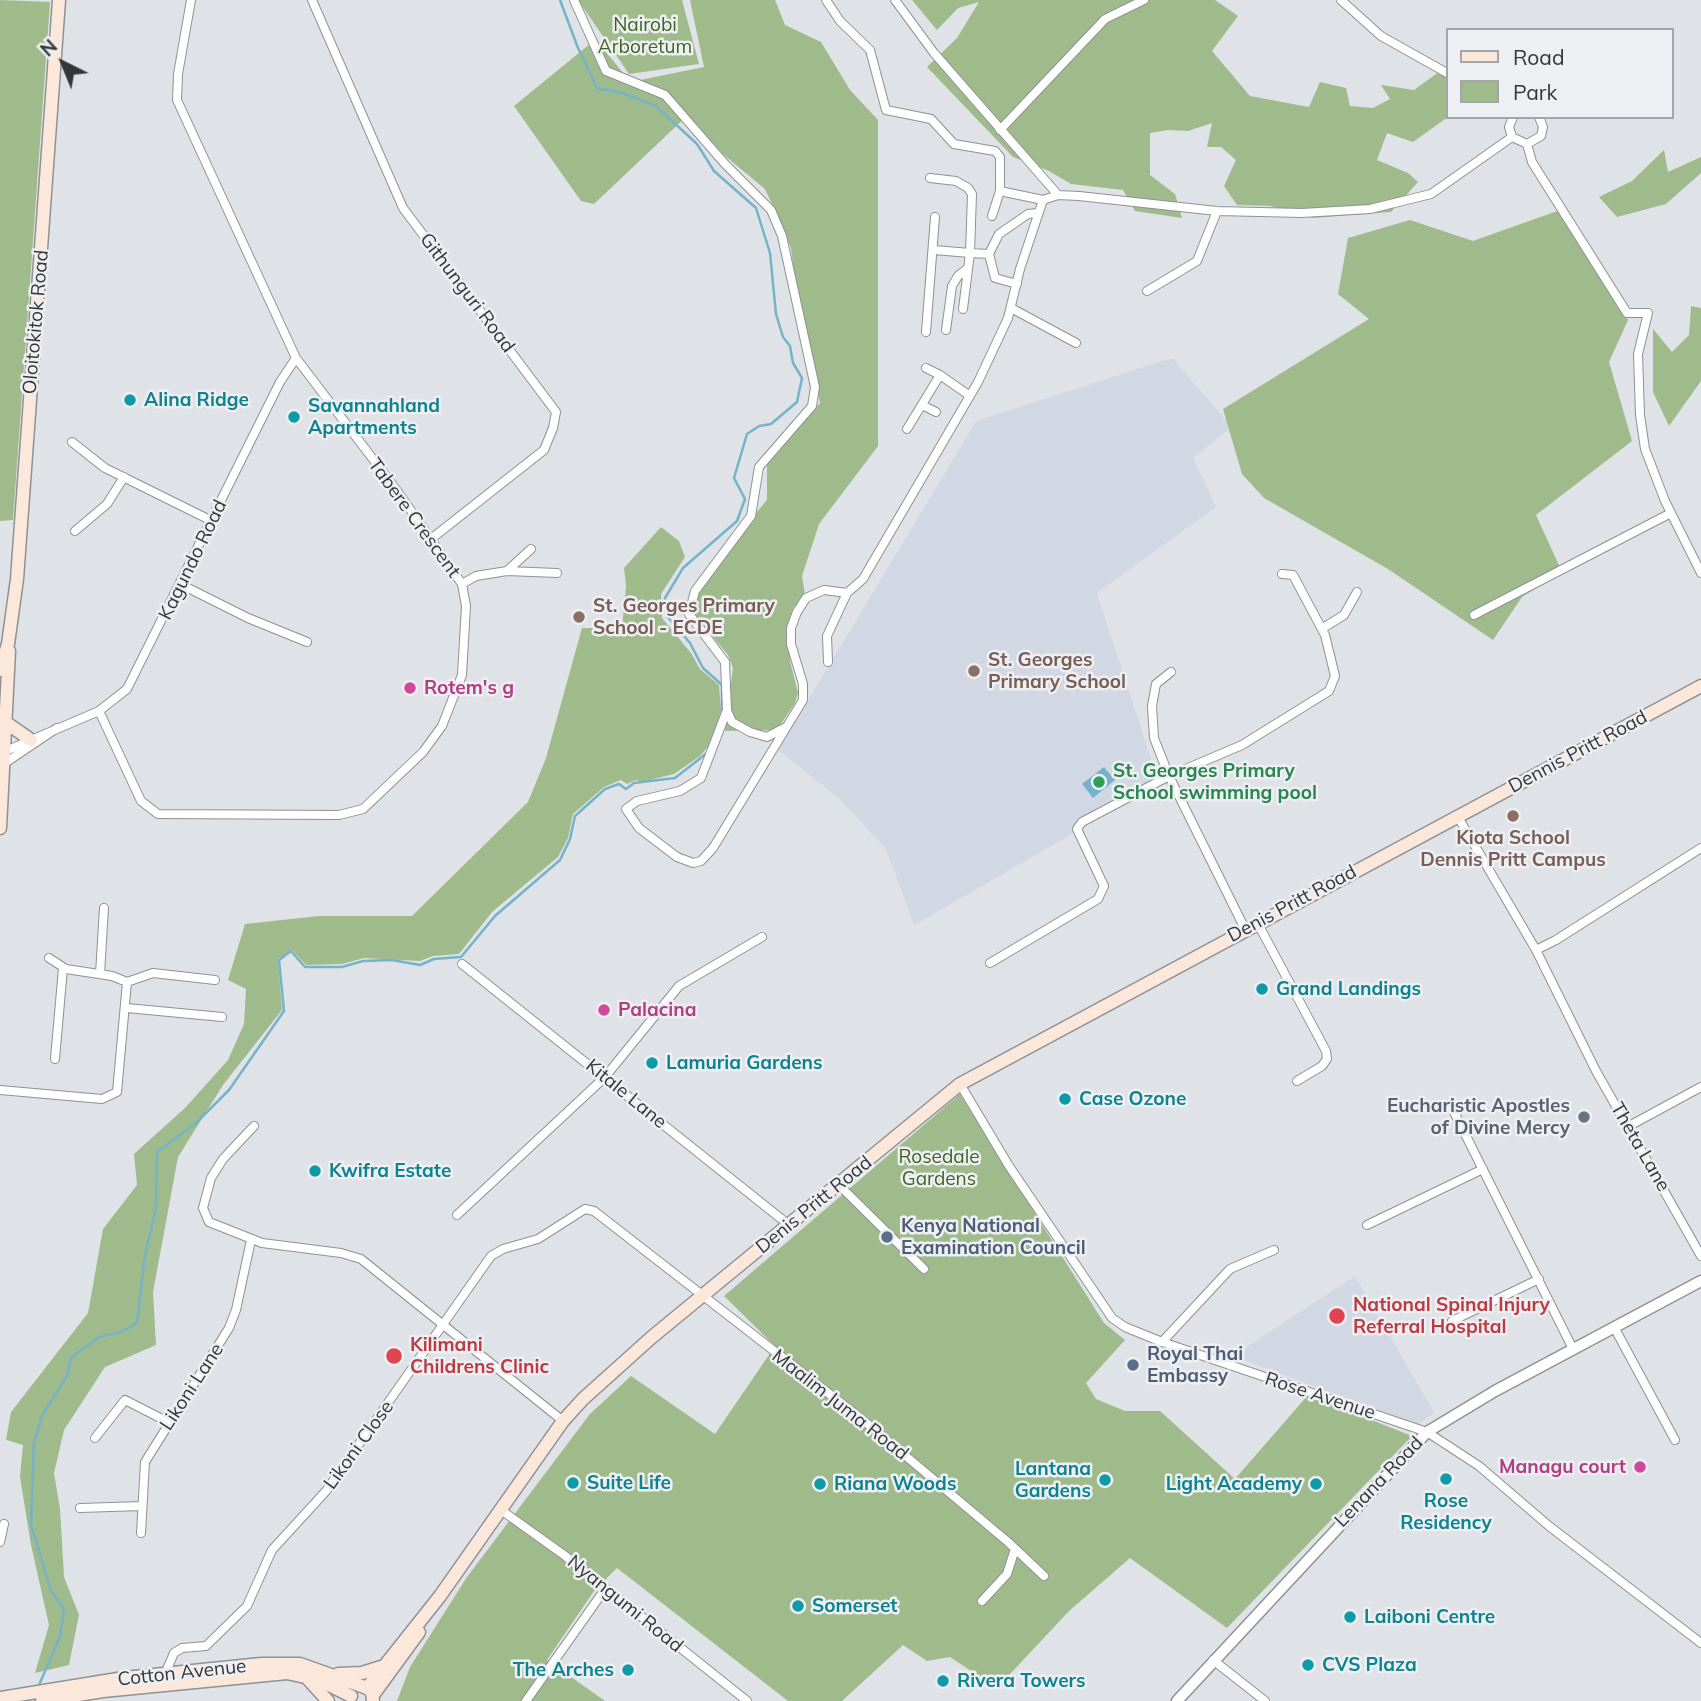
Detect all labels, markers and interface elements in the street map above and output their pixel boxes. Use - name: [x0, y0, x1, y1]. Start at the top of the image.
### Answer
- park label: Nairobi Arboretum: [598, 14, 692, 58]
- north arrow: [28, 28, 98, 98]
- legend: [1446, 28, 1673, 119]
- text: N: [35, 34, 62, 61]
- text: Road: [1513, 44, 1564, 70]
- text: Park: [1513, 79, 1557, 105]
- street label: Githunguri Road: [415, 229, 519, 357]
- street label: Oloitokitok Road: [18, 249, 54, 395]
- place label: Alina Ridge: [144, 389, 249, 411]
- marker: Alina Ridge: [122, 392, 138, 408]
- place label: Savannahland Apartments: [308, 395, 440, 439]
- marker: Savannahland Apartments: [286, 409, 302, 425]
- street label: Tabere Crescent: [363, 454, 465, 582]
- street label: Kagundo Road: [154, 496, 232, 624]
- place label: St. Georges Primary School - ECDE: [593, 595, 775, 639]
- marker: St. Georges Primary School - ECDE: [571, 609, 587, 625]
- place label: St. Georges Primary School: [988, 649, 1126, 693]
- marker: St. Georges Primary School: [966, 663, 982, 679]
- place label: Rotem's g: [424, 677, 514, 699]
- marker: Rotem's g: [402, 680, 418, 696]
- street label: Dennis Pritt Road: [1505, 706, 1651, 798]
- place label: St. Georges Primary School swimming pool: [1113, 760, 1317, 804]
- marker: St. Georges Primary School swimming pool: [1091, 774, 1107, 790]
- marker: Kiota School Dennis Pritt Campus: [1505, 808, 1521, 824]
- place label: Kiota School Dennis Pritt Campus: [1420, 827, 1606, 871]
- street label: Denis Pritt Road: [1224, 860, 1360, 948]
- place label: Grand Landings: [1276, 978, 1421, 1000]
- marker: Grand Landings: [1254, 981, 1270, 997]
- place label: Palacina: [618, 999, 697, 1021]
- marker: Palacina: [596, 1002, 612, 1018]
- place label: Lamuria Gardens: [666, 1052, 823, 1074]
- street label: Kitale Lane: [581, 1054, 671, 1134]
- marker: Lamuria Gardens: [644, 1055, 660, 1071]
- place label: Case Ozone: [1079, 1088, 1186, 1110]
- marker: Case Ozone: [1057, 1091, 1073, 1107]
- place label: Eucharistic Apostles of Divine Mercy: [1387, 1095, 1570, 1139]
- street label: Theta Lane: [1605, 1098, 1675, 1196]
- marker: Eucharistic Apostles of Divine Mercy: [1576, 1109, 1592, 1125]
- park label: Rosedale Gardens: [898, 1146, 980, 1190]
- street label: Denis Pritt Road: [751, 1151, 877, 1259]
- place label: Kwifra Estate: [329, 1160, 451, 1182]
- marker: Kwifra Estate: [307, 1163, 323, 1179]
- place label: Kenya National Examination Council: [901, 1215, 1086, 1259]
- marker: Kenya National Examination Council: [879, 1229, 895, 1245]
- place label: National Spinal Injury Referral Hospital: [1353, 1294, 1550, 1338]
- marker: National Spinal Injury Referral Hospital: [1327, 1306, 1347, 1326]
- place label: Kilimani Childrens Clinic: [410, 1334, 549, 1378]
- street label: Likoni Lane: [155, 1339, 229, 1435]
- place label: Royal Thai Embassy: [1147, 1343, 1243, 1387]
- street label: Maalim Juma Road: [767, 1345, 913, 1465]
- marker: Kilimani Childrens Clinic: [384, 1346, 404, 1366]
- marker: Royal Thai Embassy: [1125, 1357, 1141, 1373]
- street label: Rose Avenue: [1262, 1367, 1378, 1425]
- street label: Likoni Close: [319, 1396, 399, 1494]
- street label: Lenana Road: [1330, 1432, 1428, 1532]
- place label: Managu court: [1499, 1456, 1626, 1478]
- place label: Lantana Gardens: [1015, 1458, 1091, 1502]
- marker: Managu court: [1632, 1459, 1648, 1475]
- marker: Rose Residency: [1438, 1471, 1454, 1487]
- place label: Suite Life: [587, 1472, 671, 1494]
- marker: Lantana Gardens: [1097, 1472, 1113, 1488]
- place label: Riana Woods: [834, 1473, 956, 1495]
- place label: Light Academy: [1166, 1473, 1302, 1495]
- marker: Suite Life: [565, 1475, 581, 1491]
- marker: Riana Woods: [812, 1476, 828, 1492]
- marker: Light Academy: [1308, 1476, 1324, 1492]
- place label: Rose Residency: [1400, 1490, 1492, 1534]
- street label: Nyangumi Road: [563, 1551, 687, 1657]
- place label: Somerset: [812, 1595, 897, 1617]
- marker: Somerset: [790, 1598, 806, 1614]
- place label: Laiboni Centre: [1364, 1606, 1495, 1628]
- marker: Laiboni Centre: [1342, 1609, 1358, 1625]
- place label: CVS Plaza: [1322, 1654, 1417, 1676]
- street label: Cotton Avenue: [117, 1655, 247, 1691]
- marker: CVS Plaza: [1300, 1657, 1316, 1673]
- place label: The Arches: [513, 1659, 614, 1681]
- marker: The Arches: [620, 1662, 636, 1678]
- place label: Rivera Towers: [957, 1670, 1085, 1692]
- marker: Rivera Towers: [935, 1673, 951, 1689]

